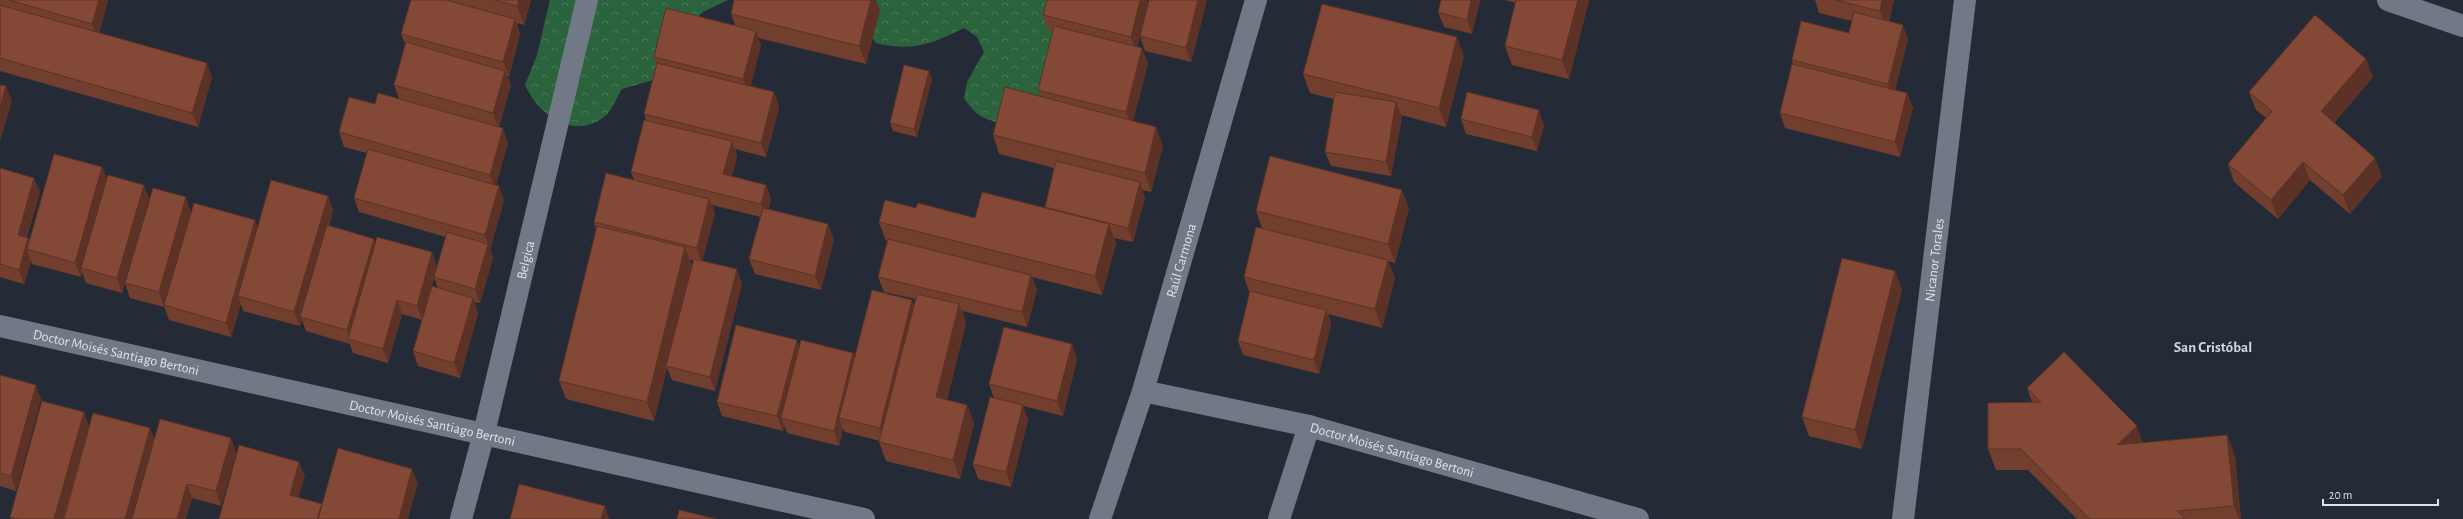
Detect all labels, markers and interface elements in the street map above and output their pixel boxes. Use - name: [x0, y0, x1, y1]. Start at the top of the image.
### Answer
- street label: Nicanor Torales: [1923, 217, 1947, 302]
- street label: Raúl Carmona: [1164, 221, 1199, 299]
- street label: Belgica: [515, 239, 538, 281]
- street label: Doctor Moisés Santiago Bertoni: [32, 328, 200, 378]
- district label: San Cristóbal: [2174, 340, 2252, 355]
- street label: Doctor Moisés Santiago Bertoni: [348, 398, 516, 449]
- street label: Doctor Moisés Santiago Bertoni: [1308, 421, 1475, 480]
- scale bar: [2323, 481, 2438, 507]
- text: 20 m: [2329, 489, 2352, 501]

